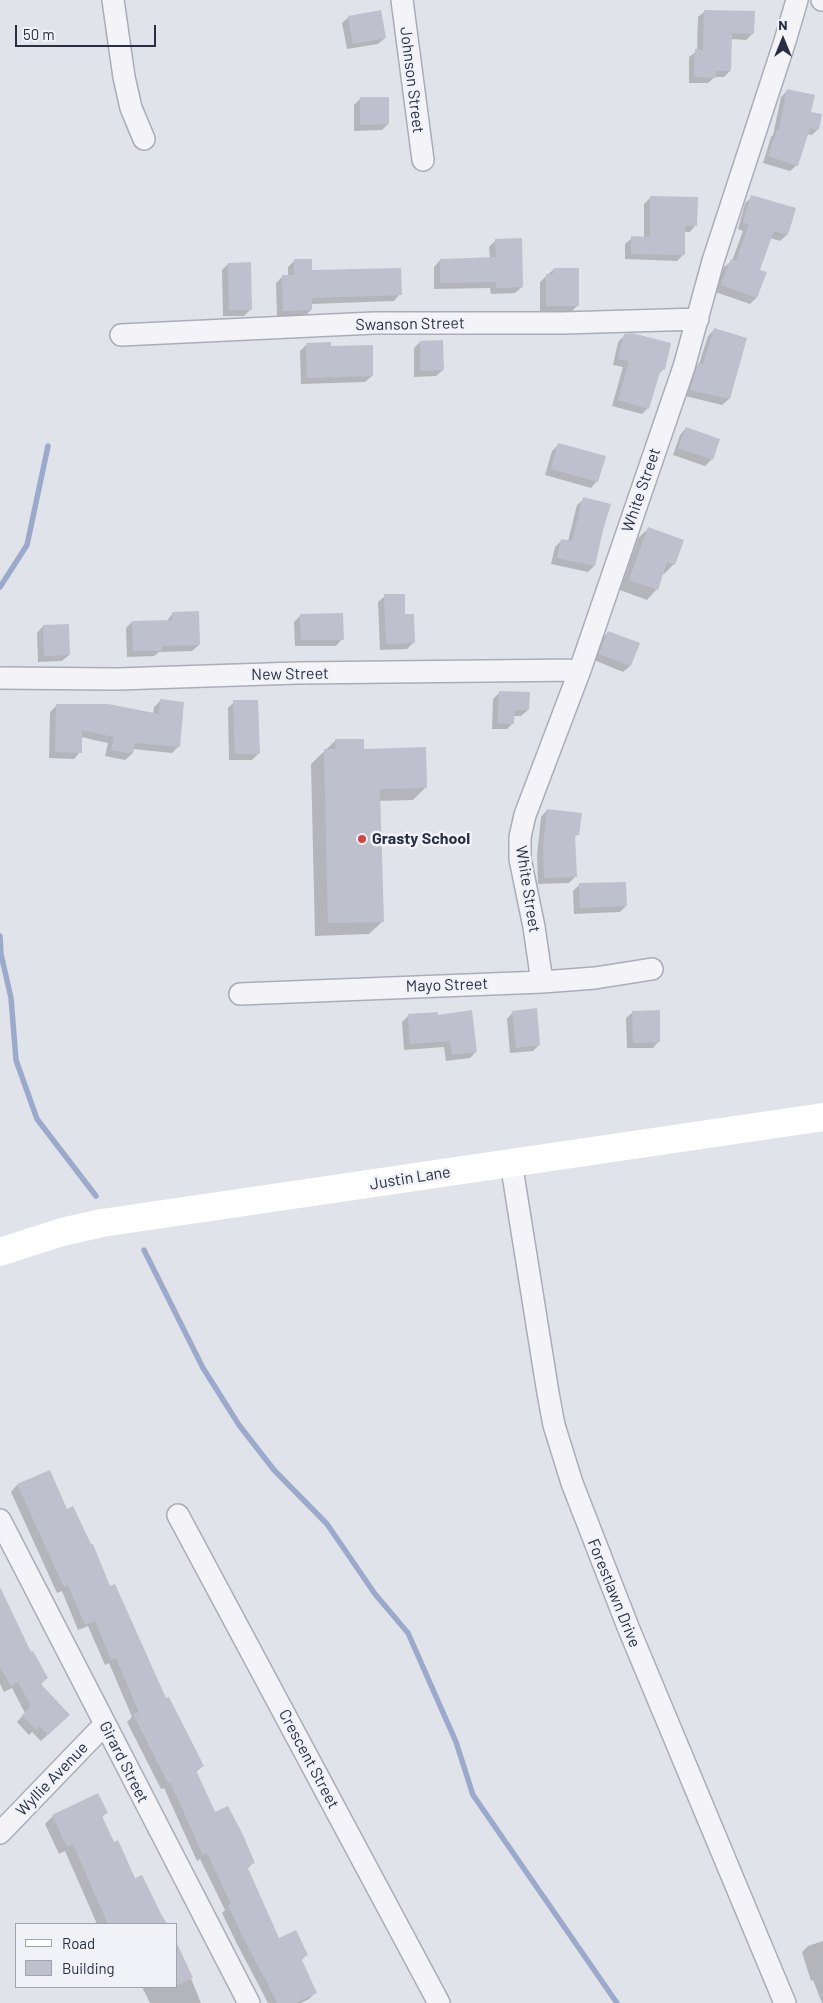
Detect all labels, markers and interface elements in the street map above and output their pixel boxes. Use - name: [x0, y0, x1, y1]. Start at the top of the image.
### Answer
- scale bar: [18, 15, 159, 47]
- north arrow: [758, 15, 808, 65]
- text: N: [778, 16, 788, 33]
- text: 50 m: [23, 25, 55, 43]
- street label: Johnson Street: [396, 26, 428, 134]
- street label: Swanson Street: [355, 313, 465, 335]
- street label: White Street: [618, 445, 664, 535]
- street label: New Street: [251, 664, 329, 684]
- place label: Grasty School: [372, 829, 470, 849]
- marker: Grasty School: [356, 833, 368, 845]
- street label: White Street: [512, 844, 544, 934]
- street label: Mayo Street: [406, 974, 488, 996]
- street label: Justin Lane: [368, 1162, 452, 1194]
- street label: Forestlawn Drive: [583, 1536, 645, 1650]
- street label: Crescent Street: [275, 1706, 343, 1812]
- street label: Girard Street: [95, 1718, 153, 1806]
- street label: Wyllie Avenue: [12, 1738, 92, 1820]
- legend: [15, 1923, 178, 1988]
- text: Road: [62, 1934, 95, 1952]
- text: Building: [62, 1959, 115, 1977]

